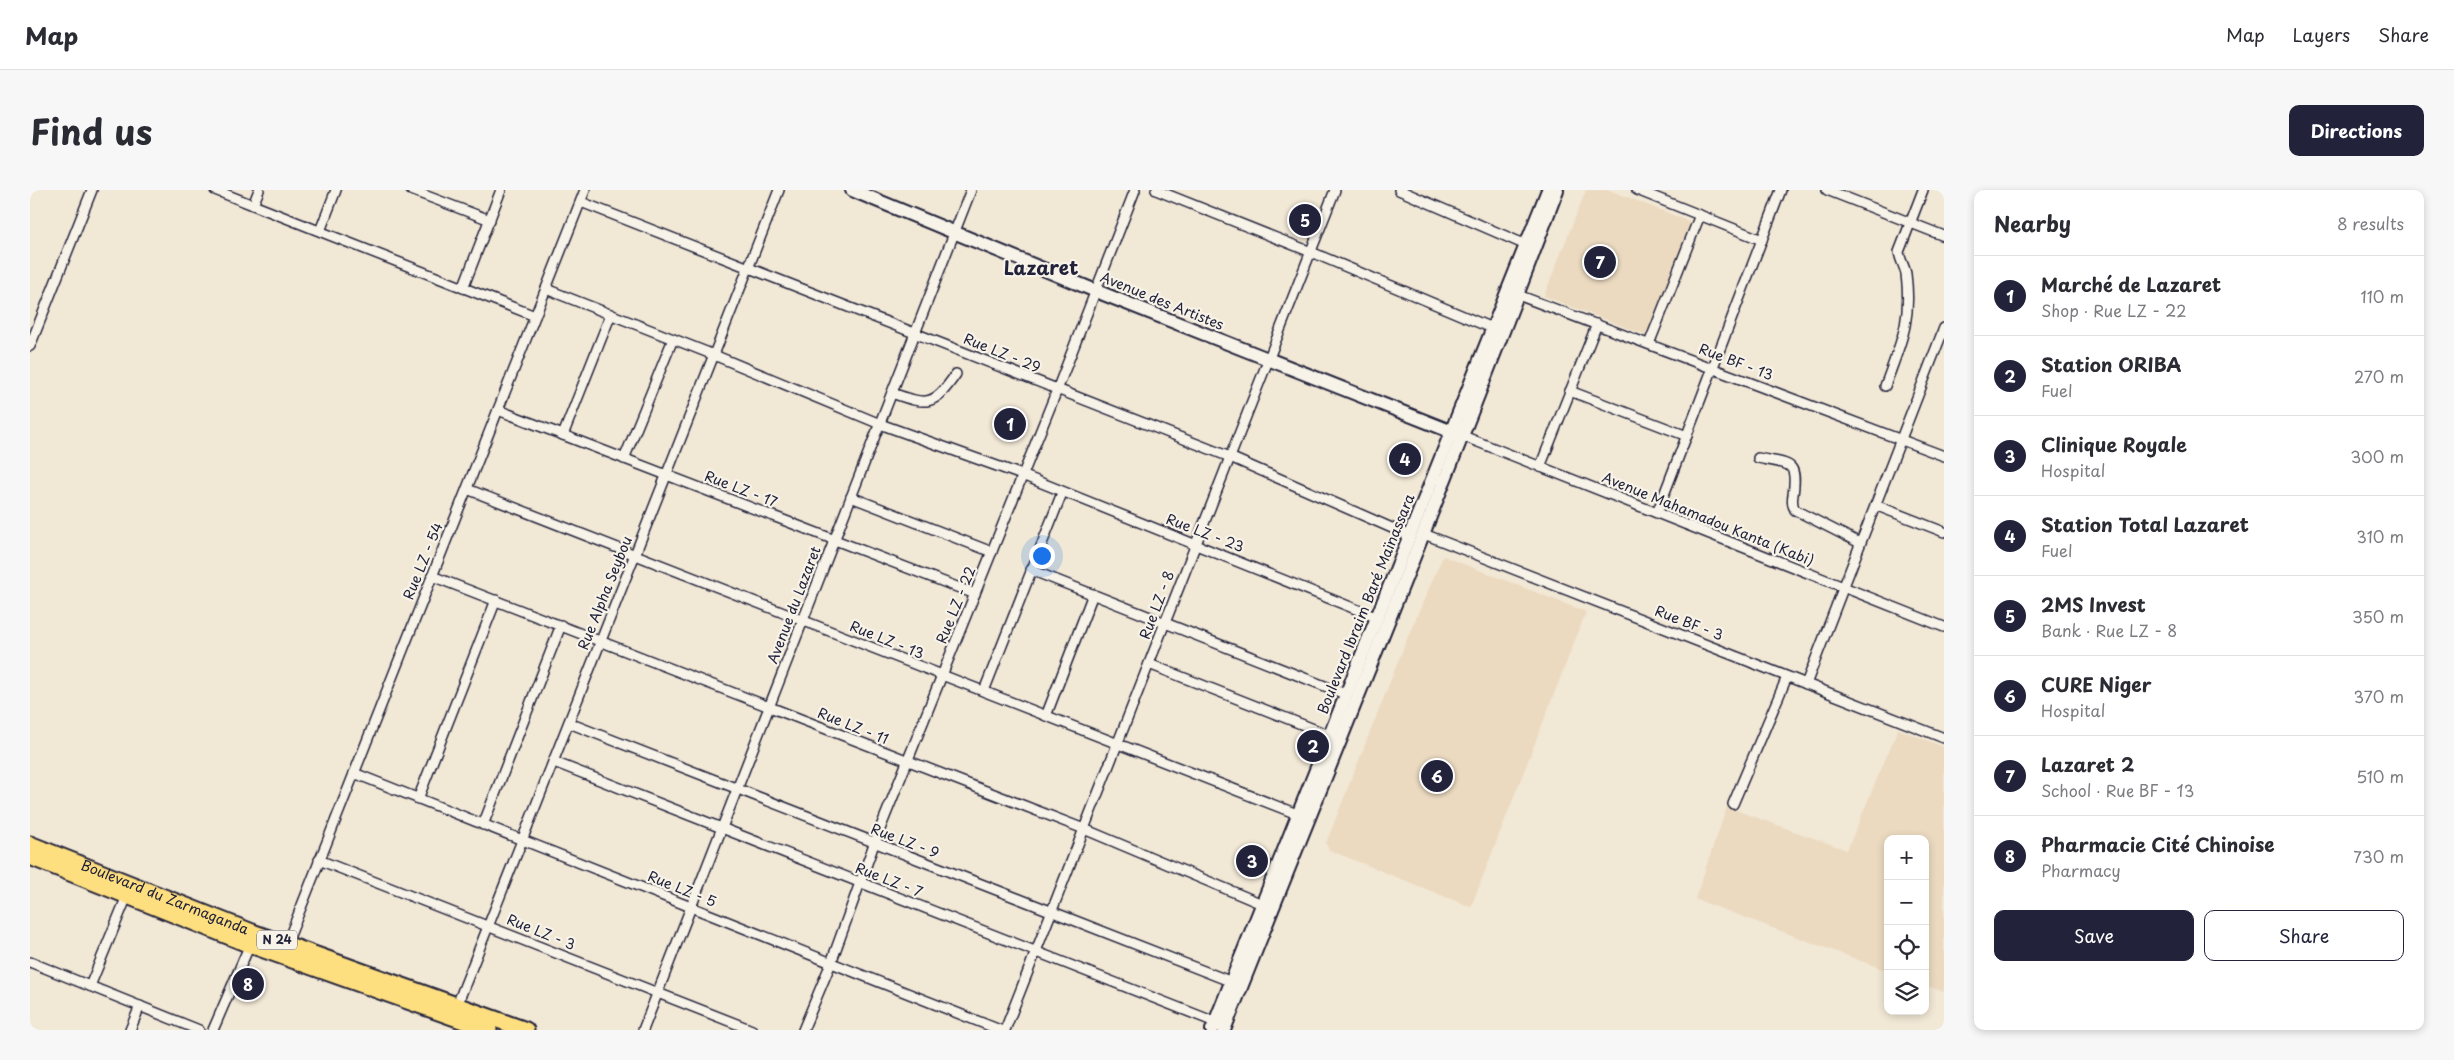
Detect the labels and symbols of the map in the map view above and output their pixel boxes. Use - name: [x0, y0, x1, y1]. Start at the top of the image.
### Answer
- pin: 5: [1289, 201, 1321, 239]
- pin: 7: [1584, 243, 1616, 281]
- district label: Lazaret: [1004, 253, 1078, 281]
- street label: Avenue des Artistes: [1097, 266, 1227, 335]
- street label: Rue LZ - 29: [961, 328, 1044, 377]
- street label: Rue BF - 13: [1696, 338, 1776, 385]
- pin: 1: [994, 405, 1026, 443]
- pin: 4: [1389, 440, 1421, 478]
- street label: Rue LZ - 17: [702, 465, 781, 512]
- street label: Avenue Mahamadou Kanta (Kabi): [1599, 466, 1817, 571]
- street label: Boulevard Ibraim Baré Maïnassara: [1312, 490, 1420, 717]
- street label: Rue LZ - 23: [1163, 508, 1247, 557]
- street label: Rue LZ - 54: [398, 519, 448, 603]
- street label: Rue Alpha Seybou: [572, 533, 637, 653]
- street label: Avenue du Lazaret: [761, 543, 826, 667]
- your location: [1029, 543, 1055, 569]
- street label: Rue LZ - 22: [931, 563, 981, 647]
- street label: Rue LZ - 8: [1134, 568, 1179, 642]
- street label: Rue BF - 3: [1652, 600, 1726, 645]
- street label: Rue LZ - 13: [847, 615, 927, 664]
- street label: Rue LZ - 11: [815, 702, 892, 749]
- pin: 2: [1297, 727, 1329, 765]
- pin: 6: [1421, 757, 1453, 795]
- street label: Rue LZ - 9: [868, 818, 943, 863]
- pin: 3: [1236, 842, 1268, 880]
- street label: Boulevard du Zarmaganda: [78, 854, 252, 940]
- street label: Rue LZ - 7: [852, 857, 926, 902]
- street label: Rue LZ - 5: [645, 865, 720, 912]
- street label: Rue LZ - 3: [504, 908, 579, 955]
- road number: N 24: [257, 930, 297, 950]
- pin: 8: [232, 965, 264, 1003]

